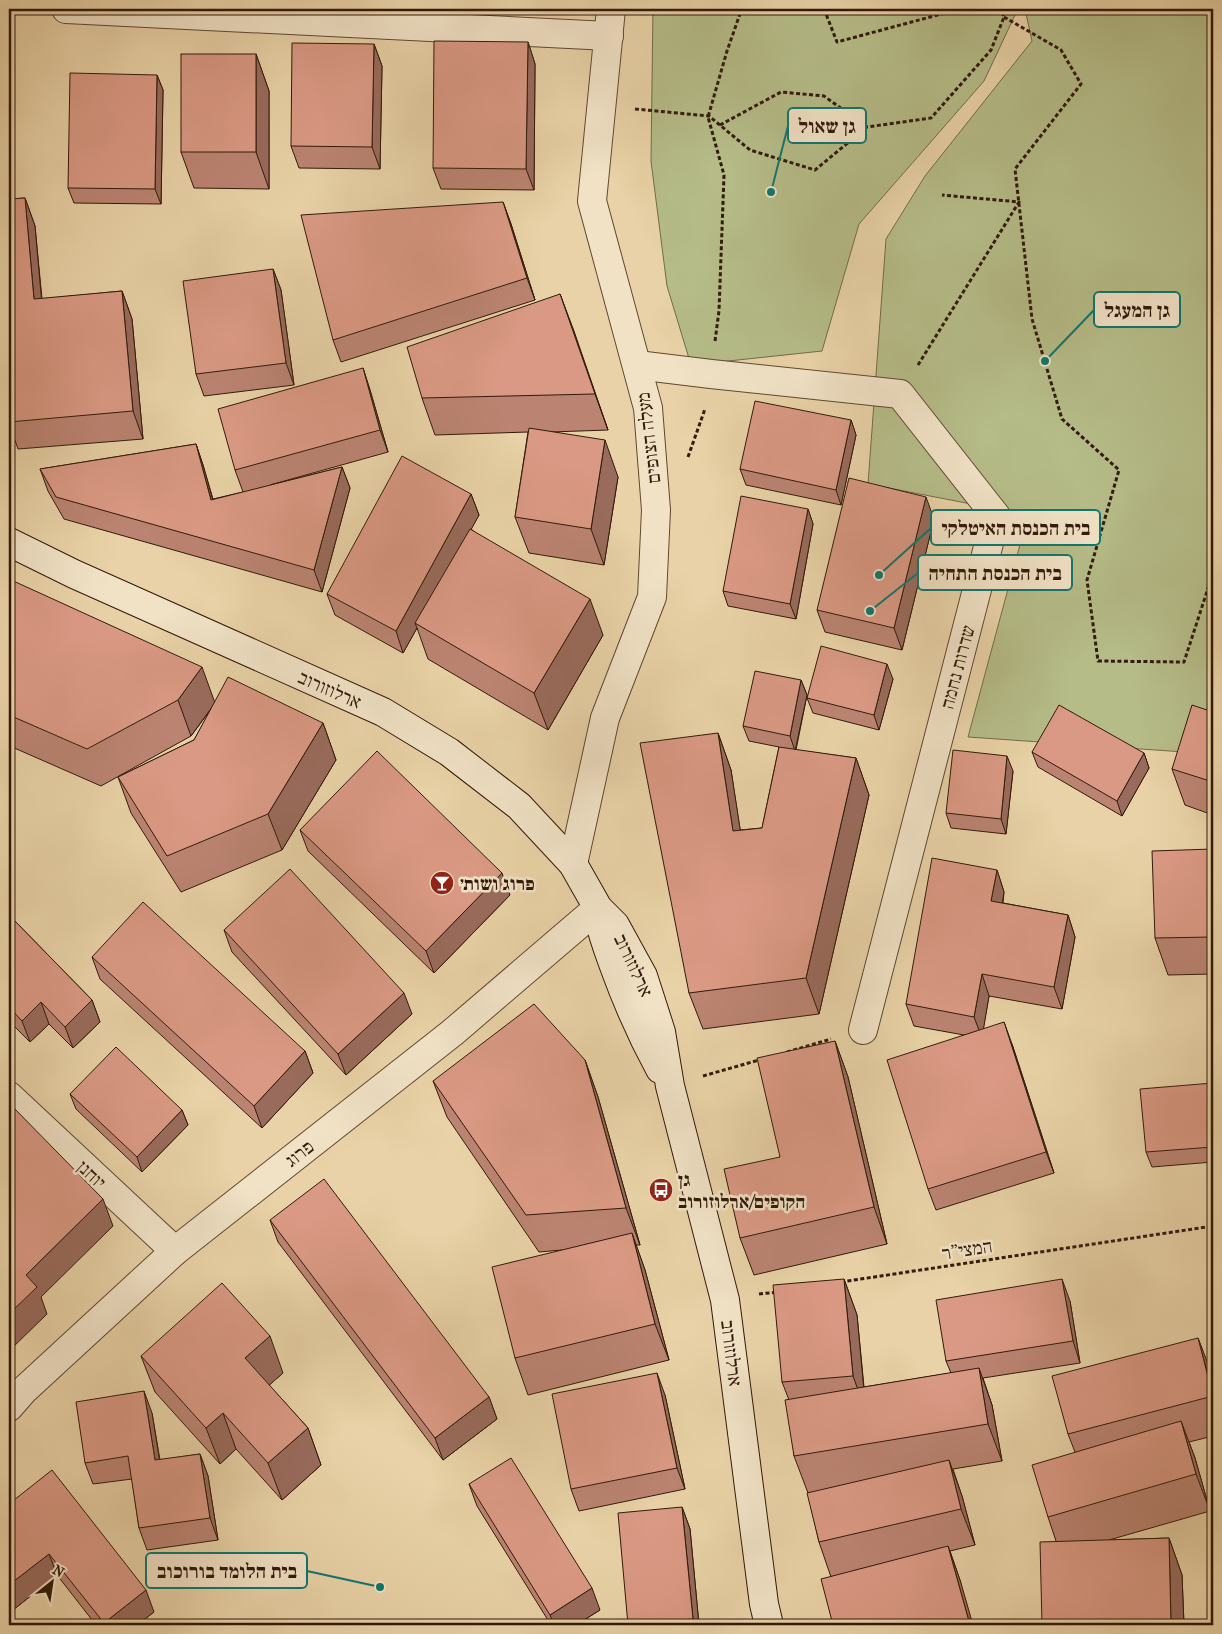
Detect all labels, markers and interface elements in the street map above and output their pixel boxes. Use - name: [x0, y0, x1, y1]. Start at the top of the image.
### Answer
- callout: גן שאול: [788, 108, 866, 143]
- text: גן שאול: [798, 115, 856, 138]
- callout: גן המעגל: [1094, 292, 1180, 327]
- text: גן המעגל: [1104, 299, 1170, 322]
- street label: מעלה הצופים: [632, 391, 666, 485]
- callout: בית הכנסת האיטלקי: [931, 510, 1100, 545]
- text: בית הכנסת האיטלקי: [941, 517, 1091, 540]
- callout: בית הכנסת התחיה: [918, 555, 1072, 590]
- text: בית הכנסת התחיה: [928, 562, 1062, 585]
- street label: שדרות נחמה: [936, 623, 980, 712]
- street label: ארלוזורוב: [295, 666, 365, 714]
- bar icon: פרוג ושות׳: [429, 870, 455, 896]
- place label: פרוג ושות׳: [460, 873, 535, 895]
- street label: ארלוזורוב: [609, 930, 657, 1000]
- street label: פרוג: [281, 1136, 318, 1172]
- street label: יוחנן: [72, 1156, 110, 1193]
- place label: גן הקופים/ארלוזורוב: [678, 1169, 805, 1213]
- bus stop icon: גן הקופים/ארלוזורוב: [648, 1177, 674, 1203]
- street label: המצי"ר: [940, 1235, 994, 1265]
- street label: ארלוזורוב: [716, 1319, 746, 1388]
- callout: בית הלומד בורוכוב: [146, 1553, 307, 1588]
- north arrow: [28, 1556, 78, 1606]
- text: בית הלומד בורוכוב: [157, 1560, 298, 1583]
- text: N: [49, 1561, 67, 1581]

